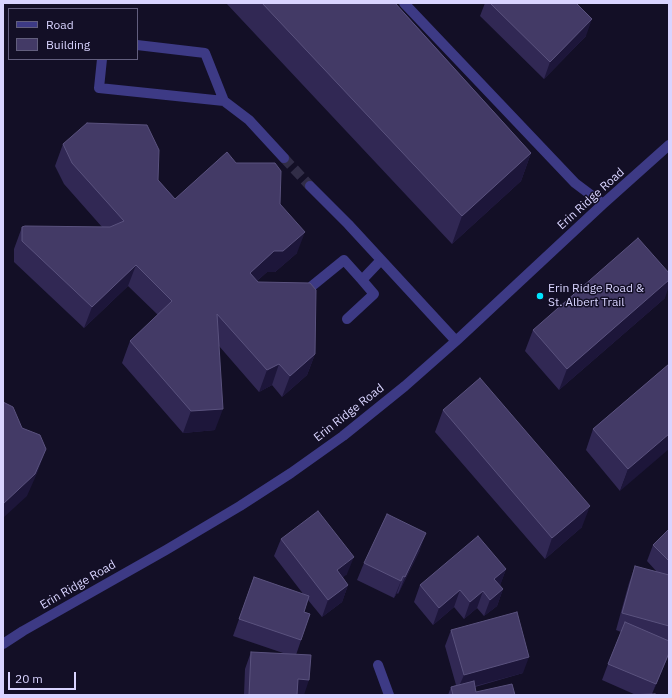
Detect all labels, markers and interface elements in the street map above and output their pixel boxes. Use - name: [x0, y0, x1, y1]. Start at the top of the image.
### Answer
- legend: [8, 8, 138, 60]
- text: Road: [46, 17, 74, 32]
- text: Building: [46, 37, 90, 52]
- street label: Erin Ridge Road: [555, 165, 627, 233]
- place label: Erin Ridge Road & St. Albert Trail: [548, 282, 644, 310]
- marker: Erin Ridge Road & St. Albert Trail: [535, 291, 545, 301]
- street label: Erin Ridge Road: [311, 381, 387, 445]
- street label: Erin Ridge Road: [38, 558, 118, 612]
- scale bar: [10, 664, 78, 690]
- text: 20 m: [15, 671, 43, 686]

